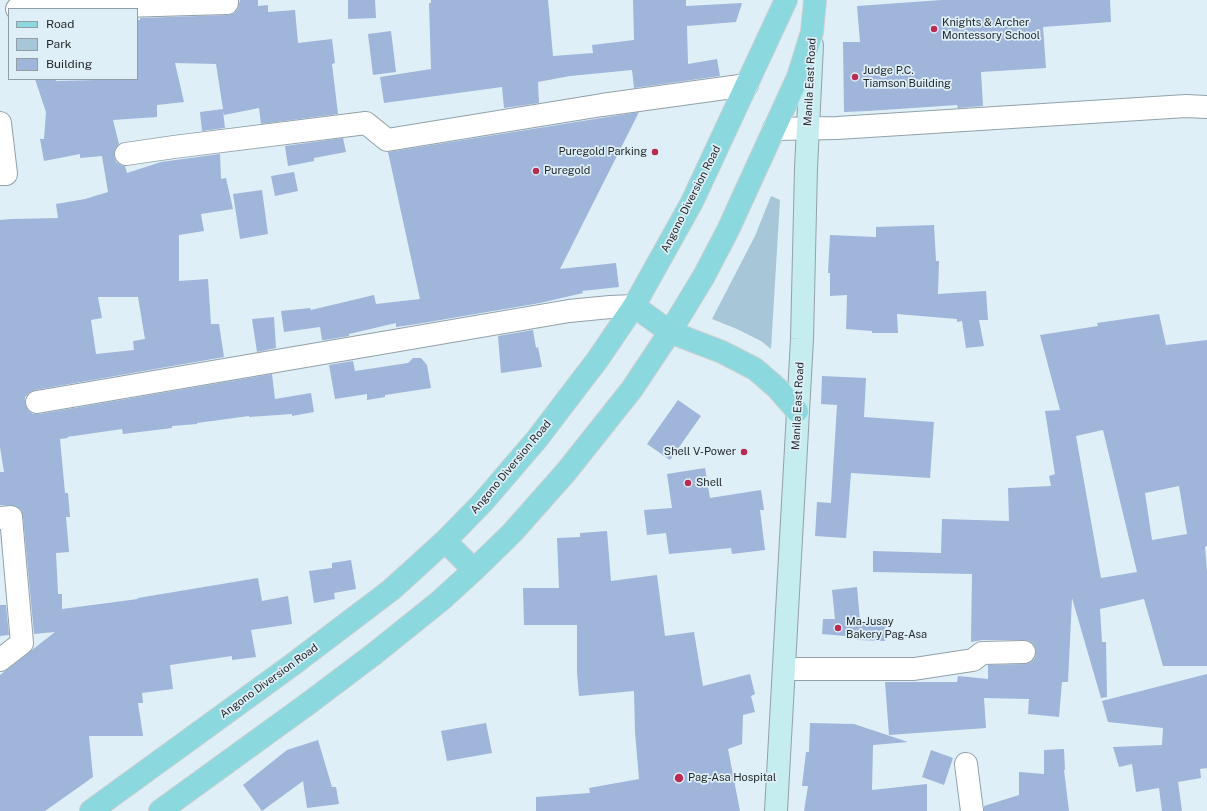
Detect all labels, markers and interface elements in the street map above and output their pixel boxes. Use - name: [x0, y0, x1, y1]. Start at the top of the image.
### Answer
- legend: [8, 8, 138, 80]
- place label: Knights & Archer Montessory School: [942, 16, 1040, 42]
- text: Road: [46, 17, 74, 31]
- marker: Knights & Archer Montessory School: [929, 24, 939, 34]
- text: Park: [46, 37, 72, 51]
- street label: Manila East Road: [801, 38, 819, 126]
- text: Building: [46, 57, 92, 71]
- place label: Judge P.C. Tiamson Building: [863, 64, 951, 90]
- marker: Judge P.C. Tiamson Building: [850, 72, 860, 82]
- street label: Angono Diversion Road: [658, 143, 724, 255]
- place label: Puregold Parking: [559, 145, 647, 159]
- marker: Puregold Parking: [650, 147, 660, 157]
- place label: Puregold: [544, 164, 590, 178]
- marker: Puregold: [531, 166, 541, 176]
- street label: Manila East Road: [789, 362, 807, 450]
- street label: Angono Diversion Road: [468, 418, 554, 516]
- place label: Shell V-Power: [664, 445, 736, 459]
- marker: Shell V-Power: [739, 447, 749, 457]
- place label: Shell: [696, 476, 722, 490]
- marker: Shell: [683, 478, 693, 488]
- place label: Ma-Jusay Bakery Pag-Asa: [846, 615, 927, 641]
- marker: Ma-Jusay Bakery Pag-Asa: [833, 623, 843, 633]
- street label: Angono Diversion Road: [217, 641, 321, 721]
- place label: Pag-Asa Hospital: [688, 771, 776, 785]
- marker: Pag-Asa Hospital: [673, 772, 685, 784]

